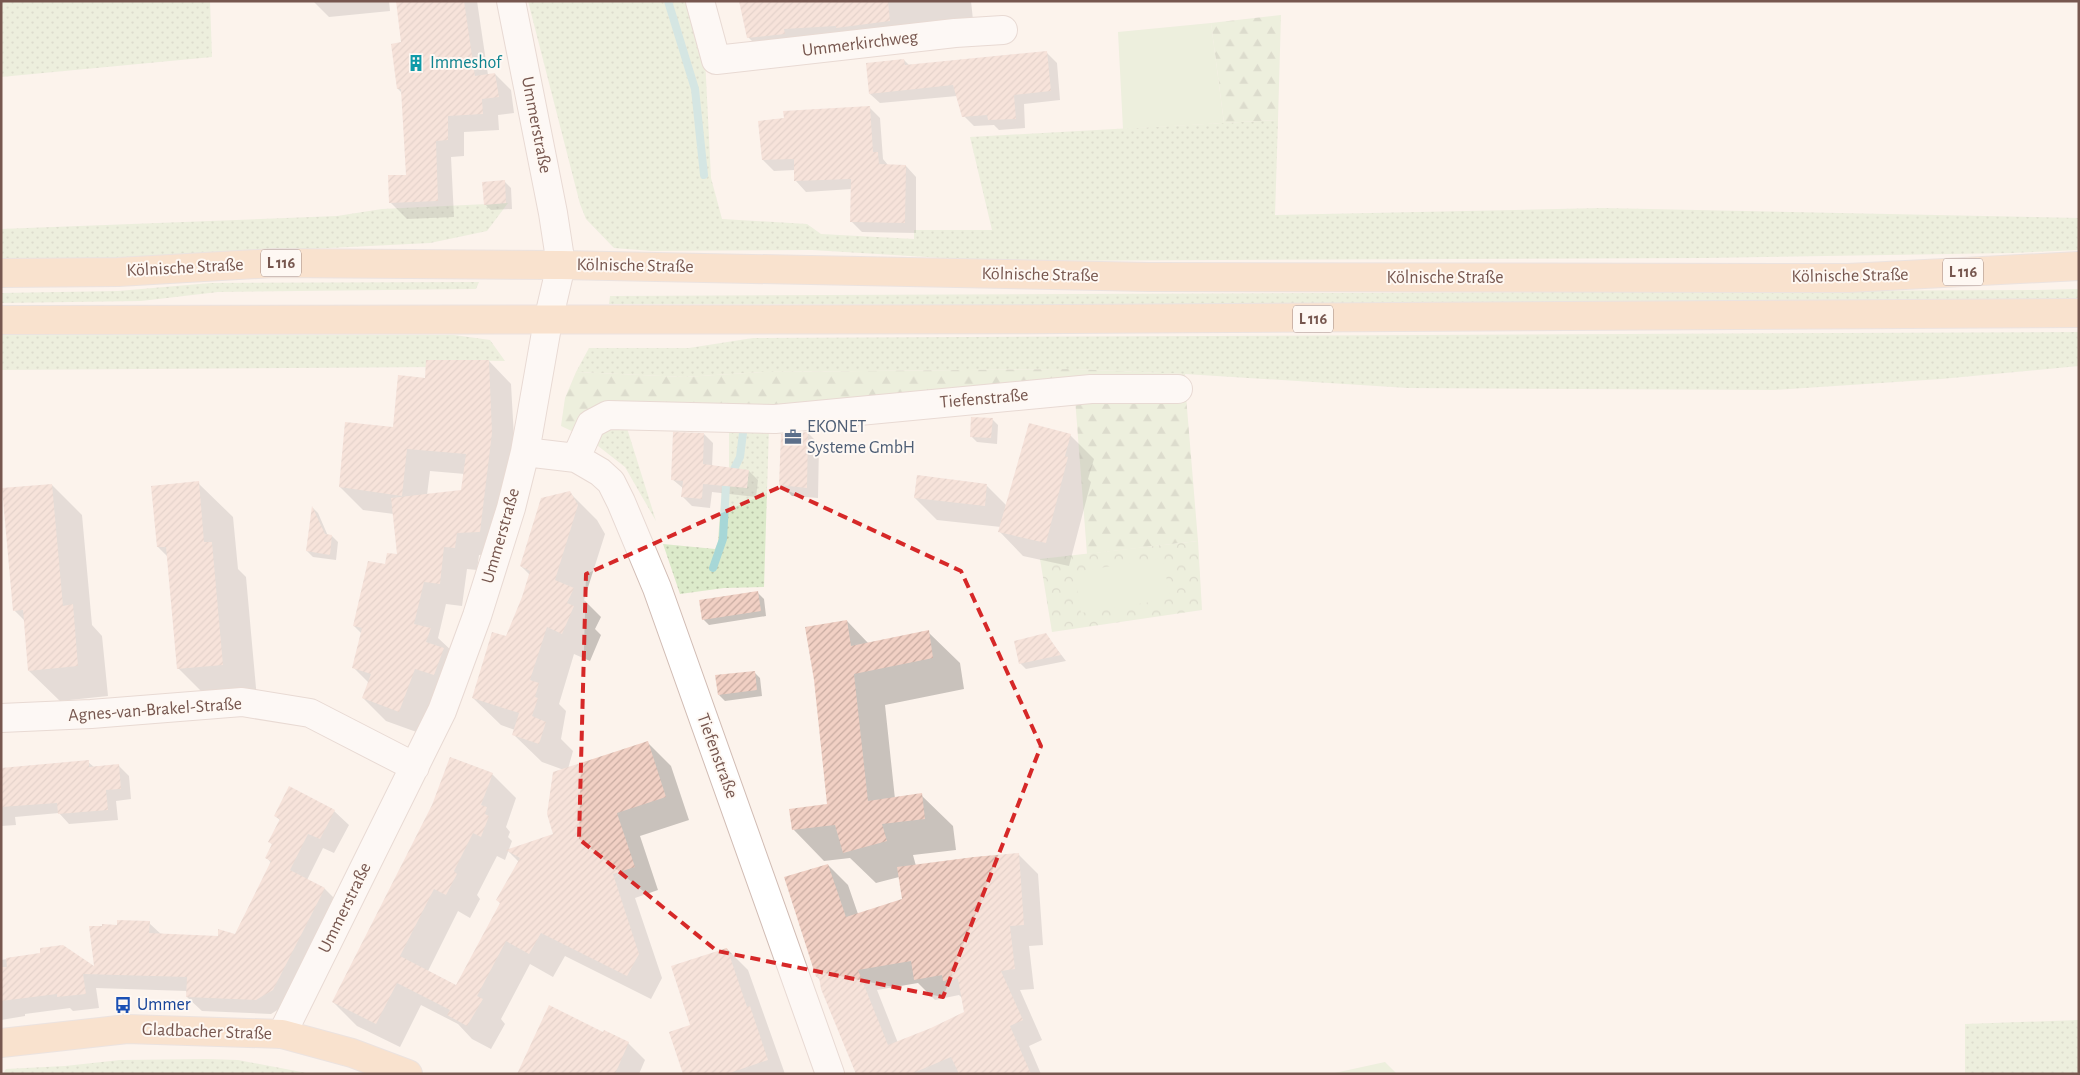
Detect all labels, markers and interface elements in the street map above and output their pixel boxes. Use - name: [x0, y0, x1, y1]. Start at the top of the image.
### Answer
- street label: Ummerkirchweg: [801, 28, 919, 60]
- building icon: Immeshof: [406, 53, 426, 73]
- place label: Immeshof: [430, 54, 503, 72]
- street label: Ummerstraße: [518, 75, 554, 175]
- road number: L 116: [261, 250, 301, 276]
- street label: Kölnische Straße: [126, 256, 244, 280]
- street label: Kölnische Straße: [576, 256, 694, 276]
- road number: L 116: [1943, 258, 1983, 286]
- street label: Kölnische Straße: [981, 265, 1099, 285]
- street label: Kölnische Straße: [1791, 266, 1909, 286]
- street label: Kölnische Straße: [1386, 269, 1504, 287]
- road number: L 116: [1293, 306, 1333, 332]
- street label: Tiefenstraße: [939, 386, 1029, 412]
- place label: EKONET Systeme GmbH: [807, 418, 915, 457]
- office icon: EKONET Systeme GmbH: [783, 427, 803, 447]
- street label: Ummerstraße: [479, 486, 523, 586]
- street label: Agnes-van-Brakel-Straße: [67, 695, 243, 725]
- street label: Tiefenstraße: [693, 711, 741, 801]
- street label: Ummerstraße: [315, 860, 375, 956]
- bus stop icon: Ummer: [113, 995, 133, 1015]
- place label: Ummer: [137, 996, 191, 1014]
- street label: Gladbacher Straße: [142, 1021, 272, 1043]

